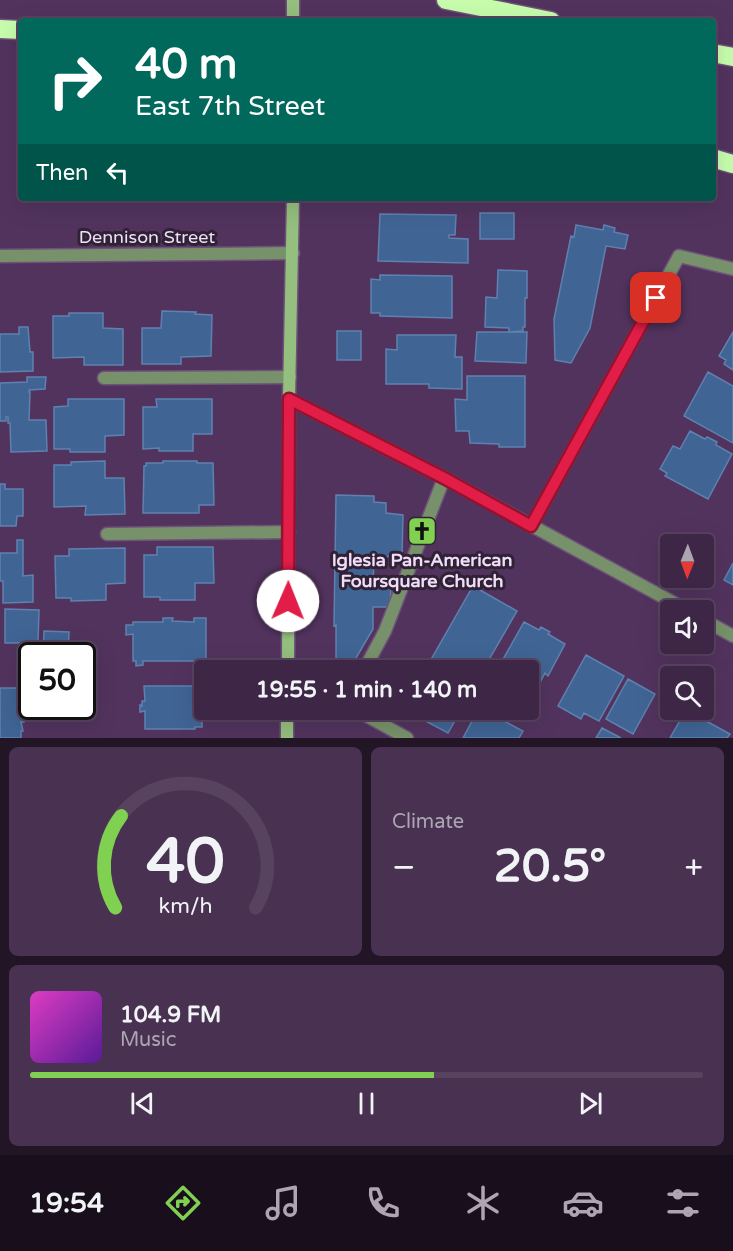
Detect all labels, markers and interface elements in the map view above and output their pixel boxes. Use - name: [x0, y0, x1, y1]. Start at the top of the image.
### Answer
- text: 40 m: [135, 39, 237, 90]
- icon: right: [36, 42, 114, 120]
- text: East 7th Street: [135, 90, 325, 123]
- icon: left: [101, 156, 134, 189]
- text: Then: [36, 160, 89, 186]
- street label: Dennison Street: [79, 226, 215, 248]
- pin: [630, 272, 681, 323]
- icon: arrive: [639, 281, 672, 314]
- church icon: Iglesia Pan-American Foursquare Church: [406, 515, 438, 547]
- north arrow: [660, 534, 714, 588]
- map controls: [660, 534, 714, 720]
- place label: Iglesia Pan-American Foursquare Church: [332, 549, 512, 592]
- position arrow: [256, 569, 320, 633]
- button: sound: [660, 600, 714, 654]
- speed limit sign: 50: [18, 642, 96, 720]
- button: search: [660, 666, 714, 720]
- text: 19:55 · 1 min · 140 m: [256, 677, 477, 703]
- text: Climate: [392, 810, 464, 834]
- text: 40: [146, 825, 225, 900]
- text: 20.5°: [494, 840, 606, 894]
- text: −: [392, 848, 416, 887]
- text: +: [684, 848, 703, 887]
- text: km/h: [159, 894, 212, 920]
- text: 104.9 FM: [120, 1002, 221, 1028]
- text: Music: [120, 1028, 176, 1052]
- icon: previous: [126, 1087, 159, 1120]
- icon: pause: [350, 1087, 383, 1120]
- icon: next: [574, 1087, 607, 1120]
- icon: directions: [162, 1182, 204, 1224]
- icon: music: [262, 1182, 304, 1224]
- icon: phone: [362, 1182, 404, 1224]
- icon: climate: [462, 1182, 504, 1224]
- icon: car: [562, 1182, 604, 1224]
- icon: filters: [662, 1182, 704, 1224]
- text: 19:54: [29, 1187, 104, 1220]

